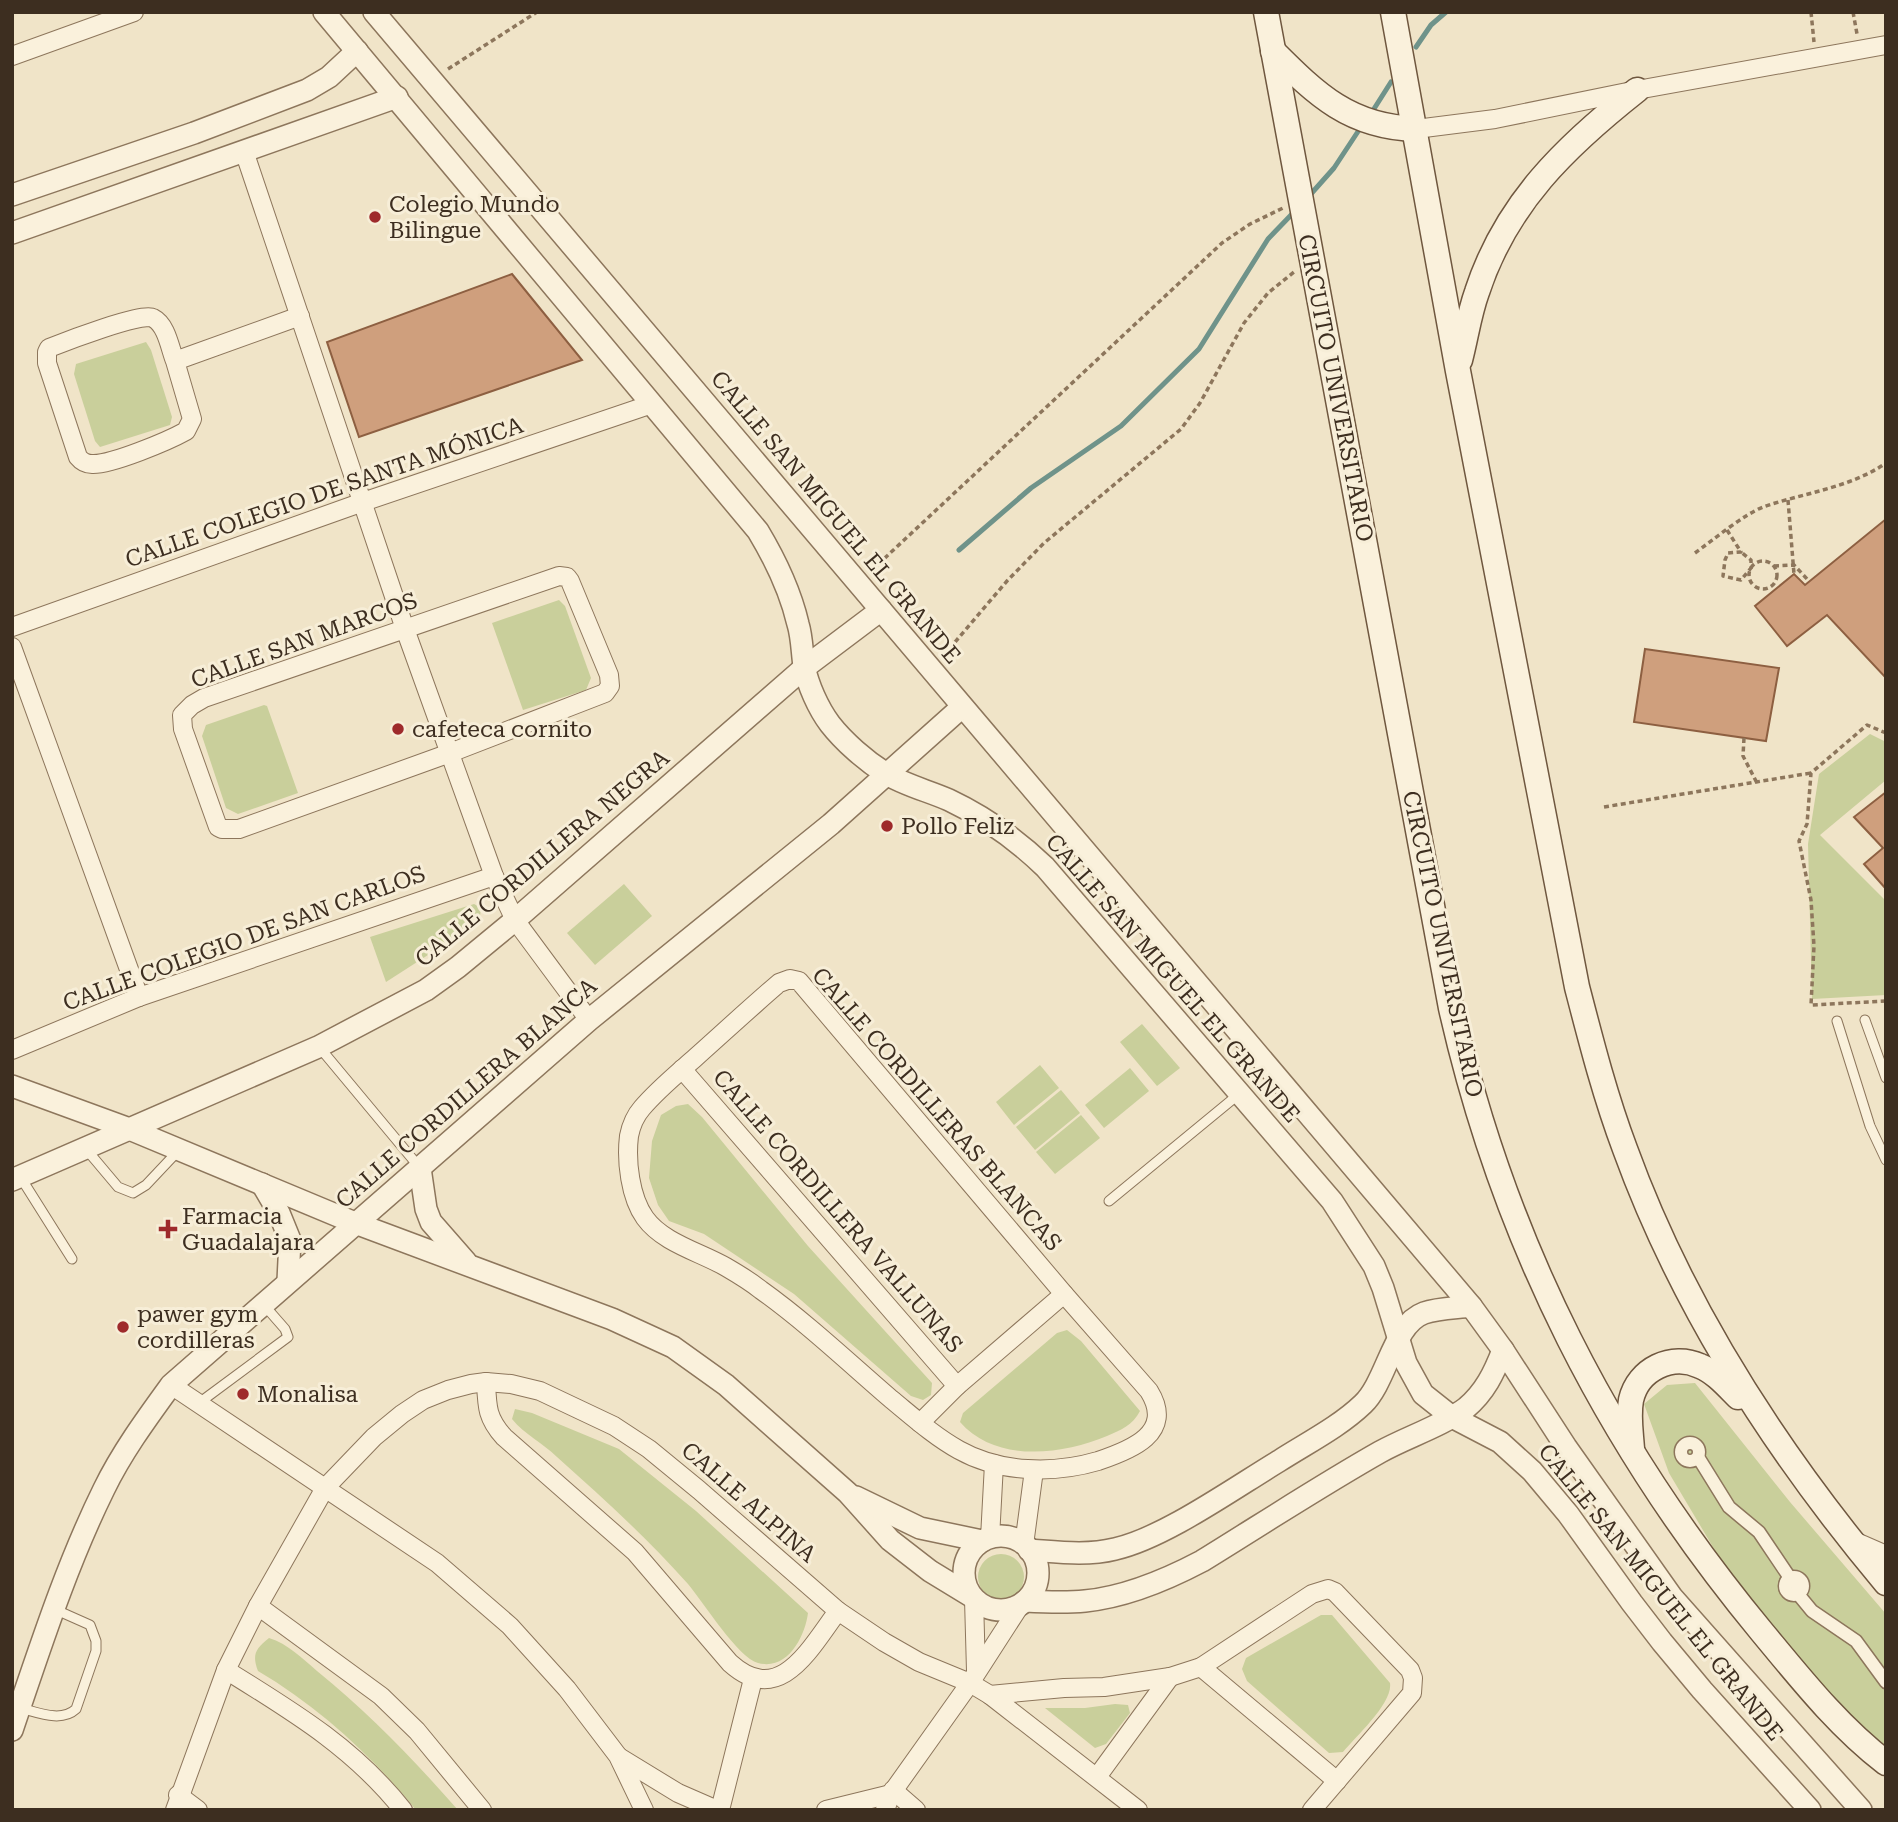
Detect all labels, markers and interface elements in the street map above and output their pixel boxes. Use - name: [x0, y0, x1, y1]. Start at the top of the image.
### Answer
- place label: Colegio Mundo Bilingue: [389, 191, 560, 244]
- marker: Colegio Mundo Bilingue: [367, 209, 383, 225]
- street label: CIRCUITO UNIVERSITARIO: [1292, 232, 1379, 544]
- street label: CALLE SAN MIGUEL EL GRANDE: [705, 366, 966, 669]
- street label: CALLE COLEGIO DE SANTA MÓNICA: [121, 411, 527, 573]
- street label: CALLE SAN MARCOS: [187, 587, 421, 694]
- place label: cafeteca cornito: [412, 716, 592, 743]
- marker: cafeteca cornito: [390, 721, 406, 737]
- street label: CALLE CORDILLERA NEGRA: [410, 744, 675, 973]
- street label: CIRCUITO UNIVERSITARIO: [1397, 788, 1488, 1100]
- place label: Pollo Feliz: [901, 813, 1014, 840]
- marker: Pollo Feliz: [879, 818, 895, 834]
- street label: CALLE SAN MIGUEL EL GRANDE: [1040, 828, 1305, 1128]
- street label: CALLE COLEGIO DE SAN CARLOS: [59, 860, 429, 1017]
- street label: CALLE CORDILLERAS BLANCAS: [806, 962, 1067, 1256]
- street label: CALLE CORDILLERA BLANCA: [330, 973, 602, 1214]
- street label: CALLE CORDILLERA VALLUNAS: [707, 1064, 968, 1359]
- place label: Farmacia Guadalajara: [182, 1203, 315, 1256]
- marker: Farmacia Guadalajara: [160, 1221, 176, 1237]
- place label: pawer gym cordilleras: [137, 1301, 258, 1354]
- marker: pawer gym cordilleras: [115, 1319, 131, 1335]
- place label: Monalisa: [257, 1381, 358, 1408]
- marker: Monalisa: [235, 1386, 251, 1402]
- street label: CALLE ALPINA: [676, 1437, 821, 1568]
- street label: CALLE SAN MIGUEL EL GRANDE: [1533, 1439, 1789, 1746]

